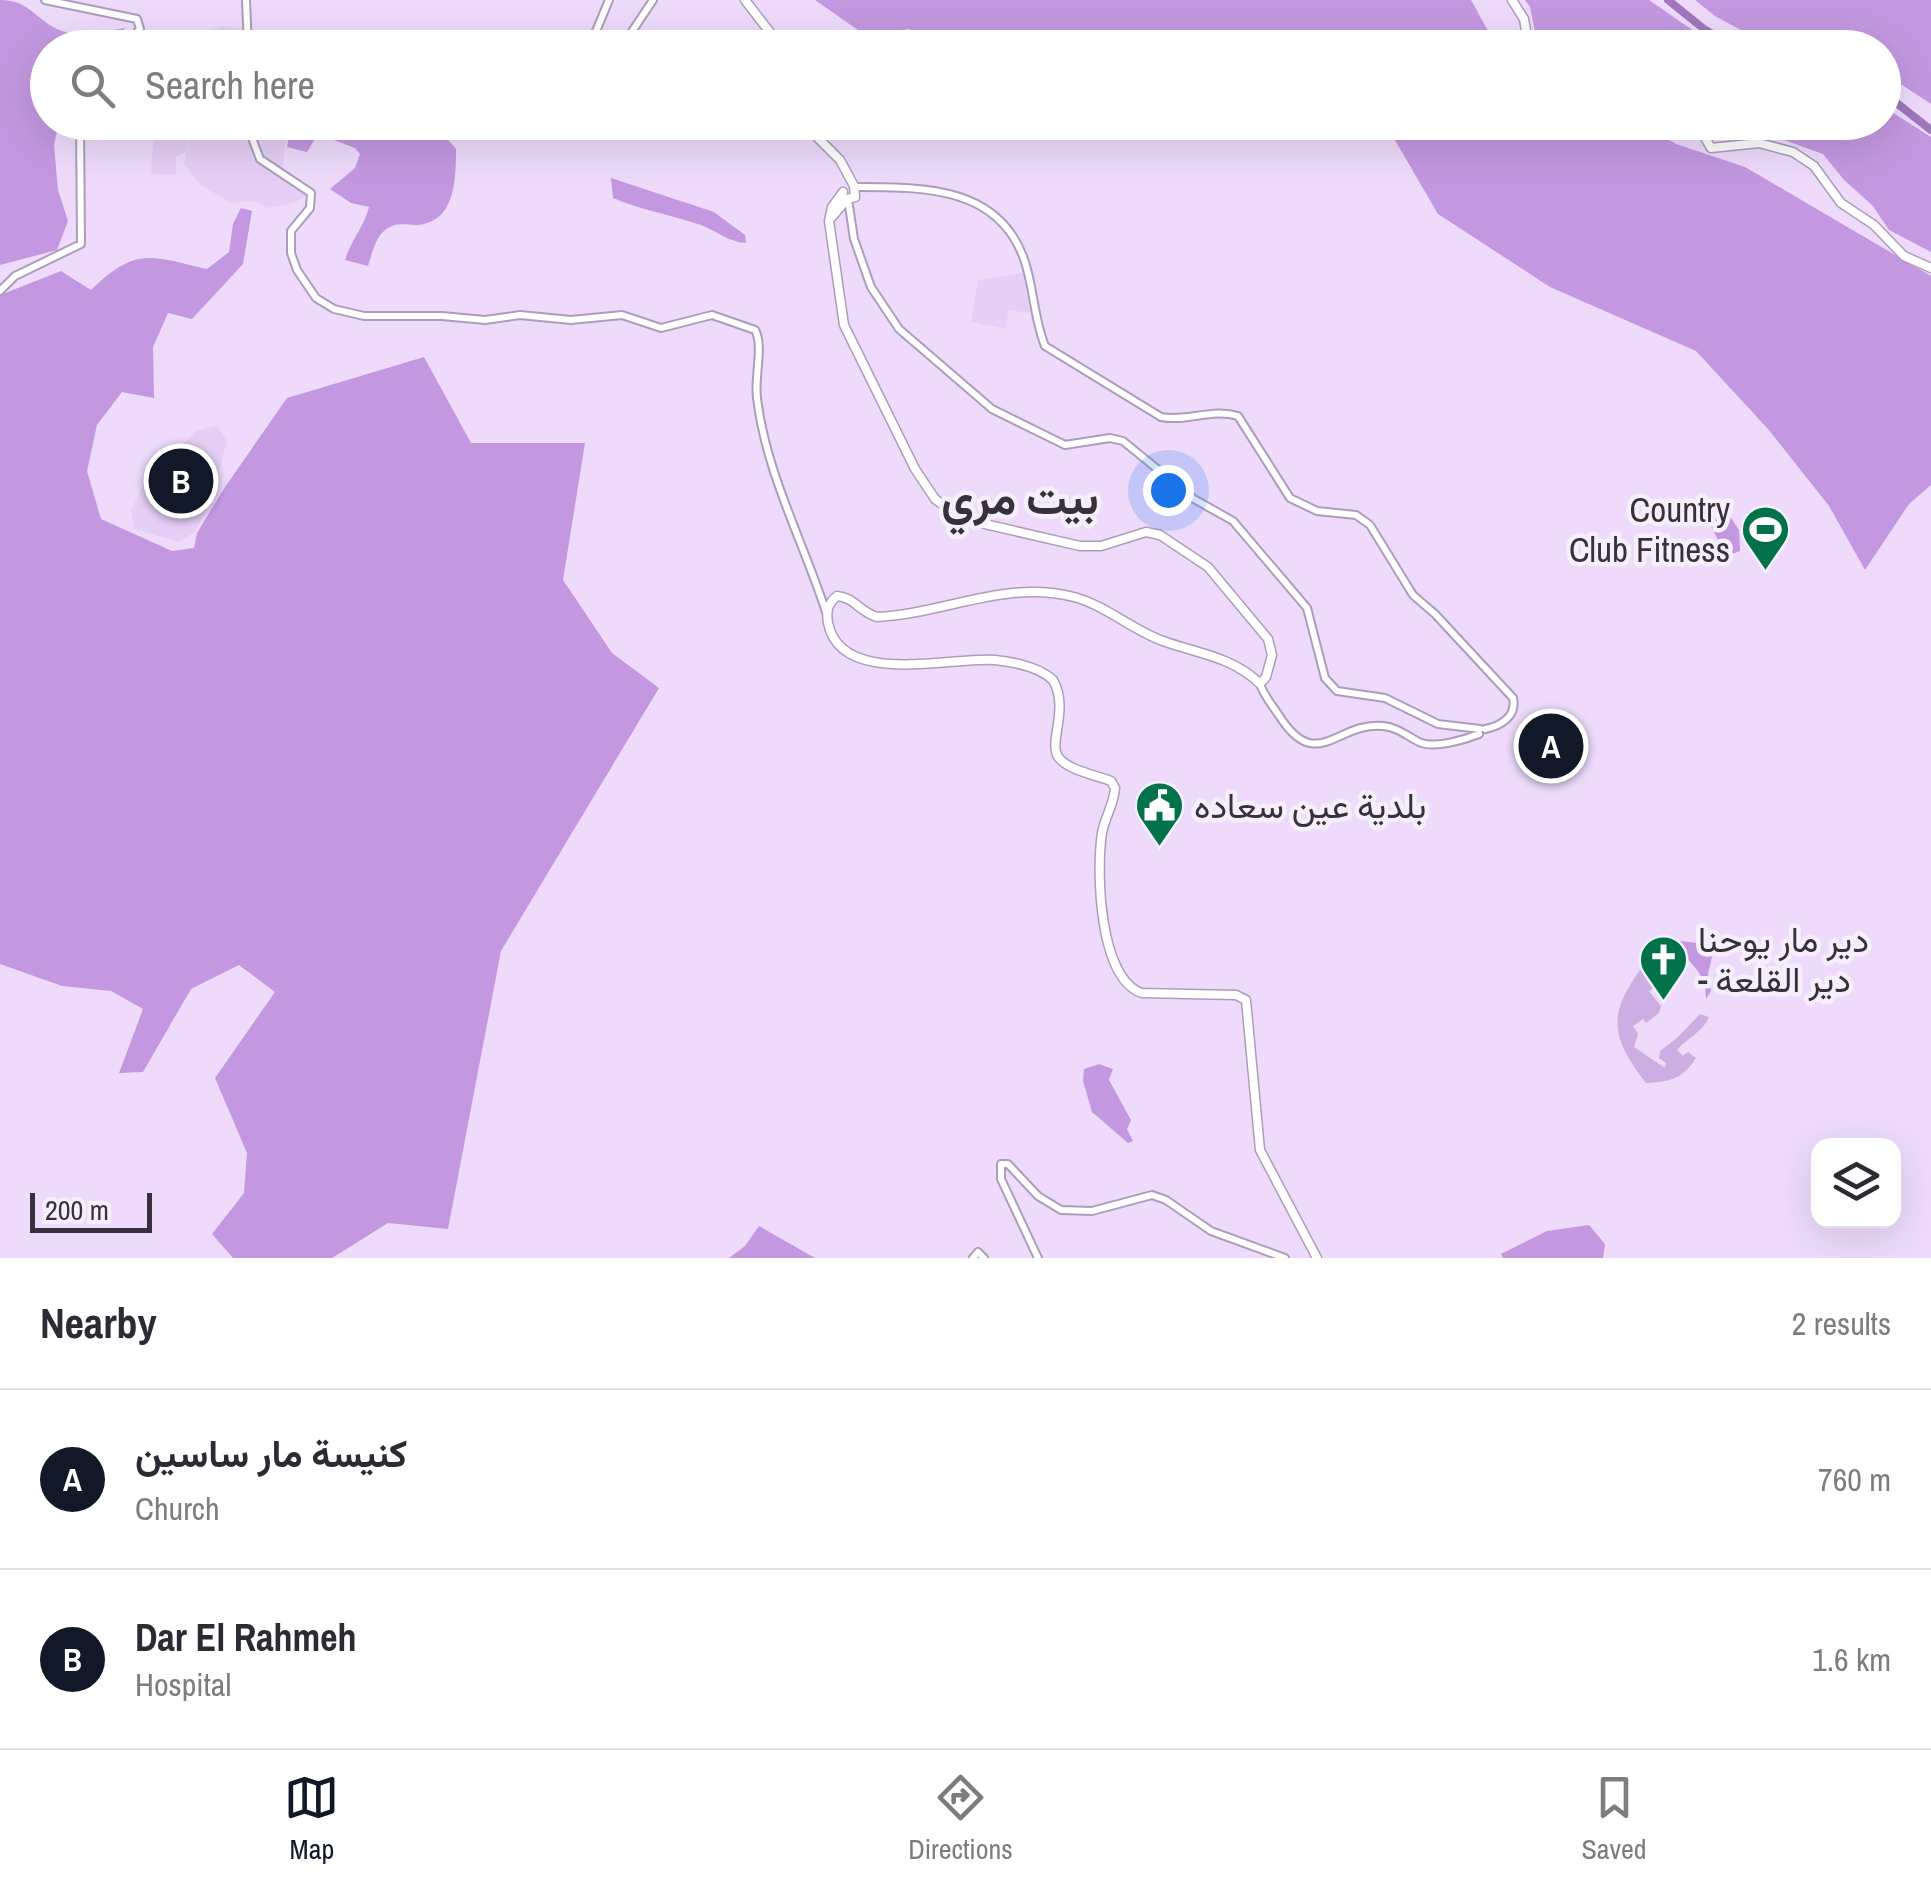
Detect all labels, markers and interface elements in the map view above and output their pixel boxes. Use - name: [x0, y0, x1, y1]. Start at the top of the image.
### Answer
- search box: [30, 30, 1901, 140]
- icon: search: [65, 58, 120, 113]
- text: Search here: [145, 60, 315, 111]
- pin: B: [148, 444, 214, 518]
- your location: [1143, 465, 1194, 516]
- district label: بيت مري: [941, 467, 1099, 535]
- place label: Country Club Fitness: [1569, 486, 1731, 573]
- sports icon: Country Club Fitness: [1739, 504, 1791, 572]
- pin: A: [1518, 708, 1584, 784]
- public building icon: بلدية عين سعاده: [1133, 780, 1185, 848]
- place label: بلدية عين سعاده: [1194, 782, 1426, 829]
- place label: دير مار يوحنا - دير القلعة: [1698, 916, 1869, 1003]
- church icon: دير مار يوحنا - دير القلعة: [1637, 934, 1689, 1002]
- map controls: [1811, 1138, 1901, 1228]
- button: layers: [1811, 1138, 1901, 1228]
- scale bar: [30, 1188, 152, 1232]
- text: 200 m: [45, 1191, 109, 1229]
- text: Nearby: [40, 1295, 157, 1351]
- text: 2 results: [1792, 1302, 1891, 1345]
- text: كنيسة مار ساسين: [135, 1428, 407, 1479]
- text: A: [63, 1458, 82, 1501]
- text: 760 m: [1818, 1458, 1891, 1501]
- text: Church: [135, 1487, 220, 1530]
- text: Dar El Rahmeh: [135, 1612, 357, 1663]
- text: B: [63, 1638, 82, 1681]
- text: 1.6 km: [1812, 1638, 1891, 1681]
- text: Hospital: [135, 1663, 231, 1706]
- tab: Map: [284, 1770, 339, 1868]
- tab: Directions: [908, 1770, 1013, 1868]
- tab: Saved: [1582, 1770, 1647, 1868]

